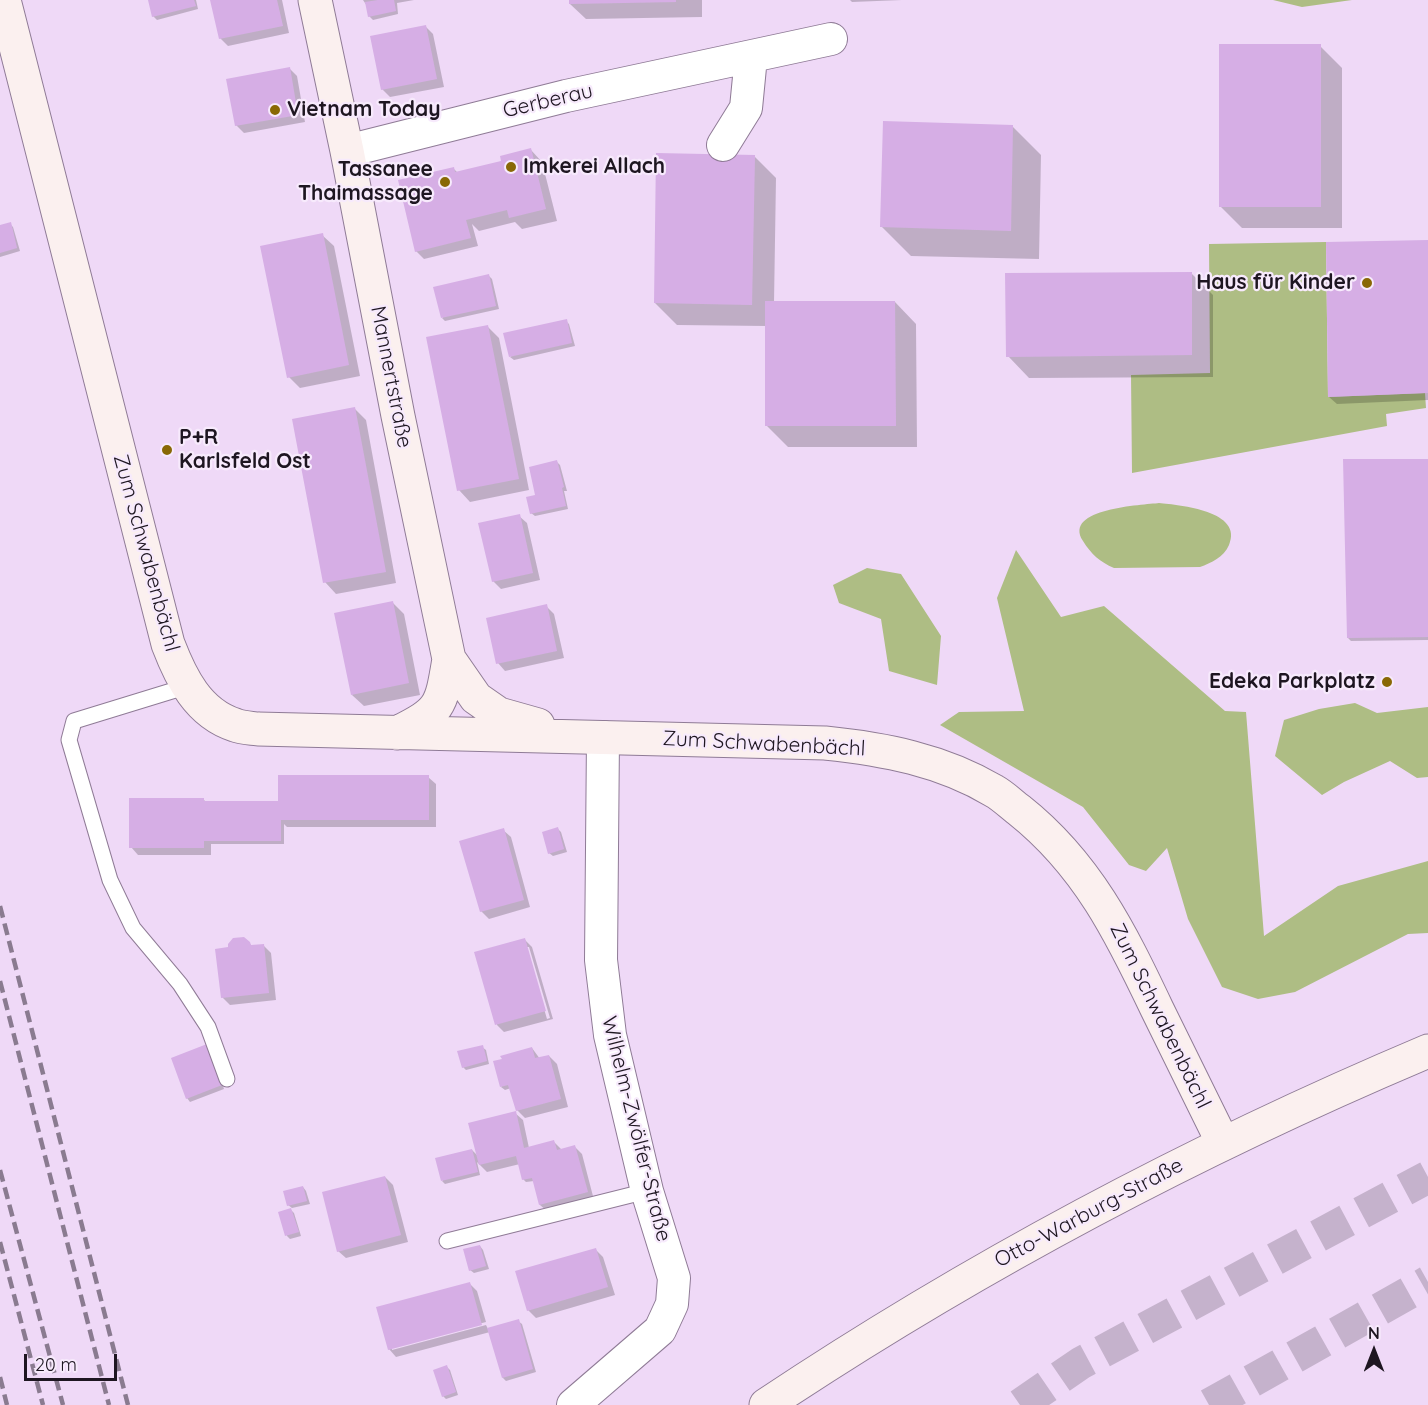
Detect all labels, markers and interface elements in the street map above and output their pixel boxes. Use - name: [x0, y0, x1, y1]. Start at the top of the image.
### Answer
- street label: Gerberau: [501, 78, 595, 124]
- place label: Vietnam Today: [287, 97, 441, 123]
- marker: Vietnam Today: [268, 103, 282, 117]
- place label: Imkerei Allach: [523, 154, 665, 180]
- place label: Tassanee Thaimassage: [298, 157, 433, 207]
- marker: Imkerei Allach: [504, 160, 518, 174]
- marker: Tassanee Thaimassage: [438, 175, 452, 189]
- place label: Haus für Kinder: [1196, 270, 1355, 296]
- marker: Haus für Kinder: [1360, 276, 1374, 290]
- street label: Mannertstraße: [365, 304, 417, 450]
- place label: P+R Karlsfeld Ost: [179, 425, 311, 475]
- marker: P+R Karlsfeld Ost: [160, 443, 174, 457]
- street label: Zum Schwabenbächl: [108, 452, 184, 654]
- place label: Edeka Parkplatz: [1209, 669, 1375, 695]
- marker: Edeka Parkplatz: [1380, 675, 1394, 689]
- street label: Zum Schwabenbächl: [662, 726, 866, 762]
- street label: Zum Schwabenbächl: [1104, 919, 1216, 1113]
- street label: Wilhelm-Zwölfer-Straße: [596, 1014, 676, 1244]
- street label: Otto-Warburg-Straße: [990, 1153, 1188, 1273]
- north arrow: [1344, 1321, 1404, 1381]
- text: N: [1368, 1323, 1380, 1343]
- scale bar: [27, 1342, 120, 1380]
- text: 20 m: [35, 1353, 77, 1376]

